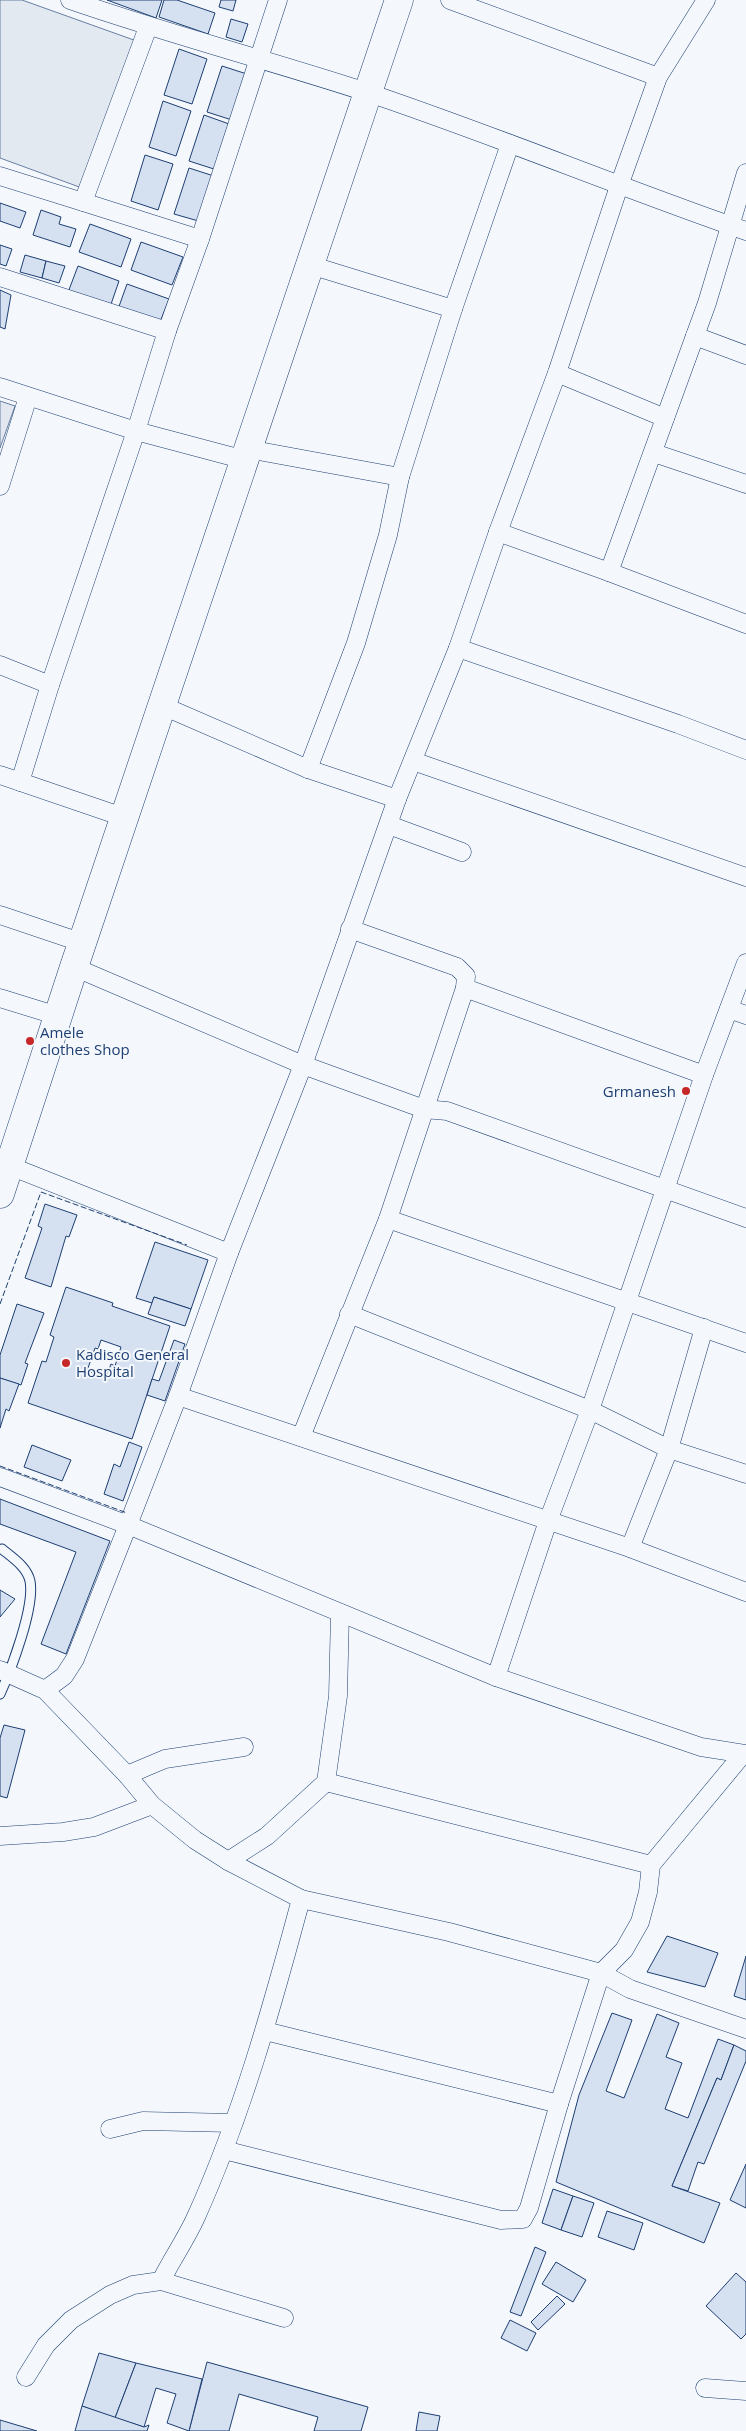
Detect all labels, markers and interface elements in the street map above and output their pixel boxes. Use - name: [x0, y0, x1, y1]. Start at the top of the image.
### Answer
- place label: Amele clothes Shop: [40, 1022, 130, 1059]
- marker: Amele clothes Shop: [24, 1035, 36, 1047]
- place label: Grmanesh: [603, 1081, 676, 1101]
- marker: Grmanesh: [680, 1085, 692, 1097]
- place label: Kadisco General Hospital: [76, 1344, 189, 1381]
- marker: Kadisco General Hospital: [60, 1357, 72, 1369]

